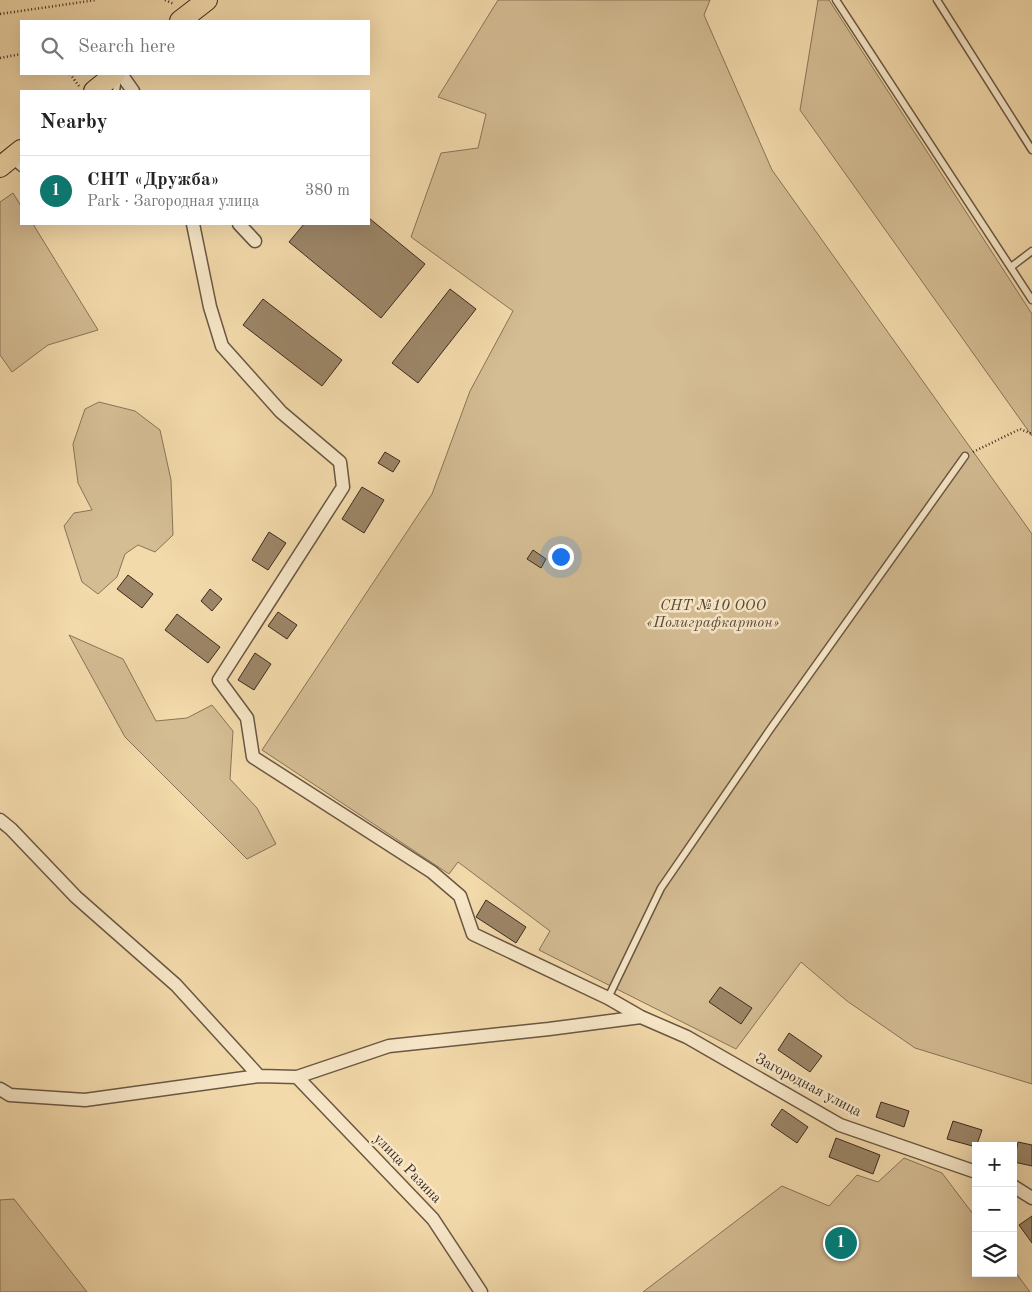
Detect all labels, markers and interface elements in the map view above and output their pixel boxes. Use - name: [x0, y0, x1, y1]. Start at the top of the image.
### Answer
- search box: [20, 20, 370, 75]
- icon: search: [38, 34, 66, 62]
- text: Search here: [78, 38, 175, 57]
- text: Nearby: [40, 112, 108, 133]
- text: СНТ «Дружба»: [87, 171, 220, 190]
- text: 1: [51, 183, 61, 199]
- text: 380 m: [305, 183, 350, 199]
- text: Park · Загородная улица: [87, 194, 259, 210]
- your location: [548, 544, 574, 570]
- park label: СНТ №10 ООО «Полиграфкартон»: [647, 599, 779, 631]
- street label: Загородная улица: [752, 1052, 864, 1121]
- street label: улица Разина: [370, 1131, 444, 1207]
- map controls: [972, 1142, 1017, 1277]
- button: +: [972, 1142, 1017, 1187]
- button: −: [972, 1187, 1017, 1232]
- pin: 1: [825, 1224, 857, 1262]
- button: layers: [972, 1232, 1017, 1277]

